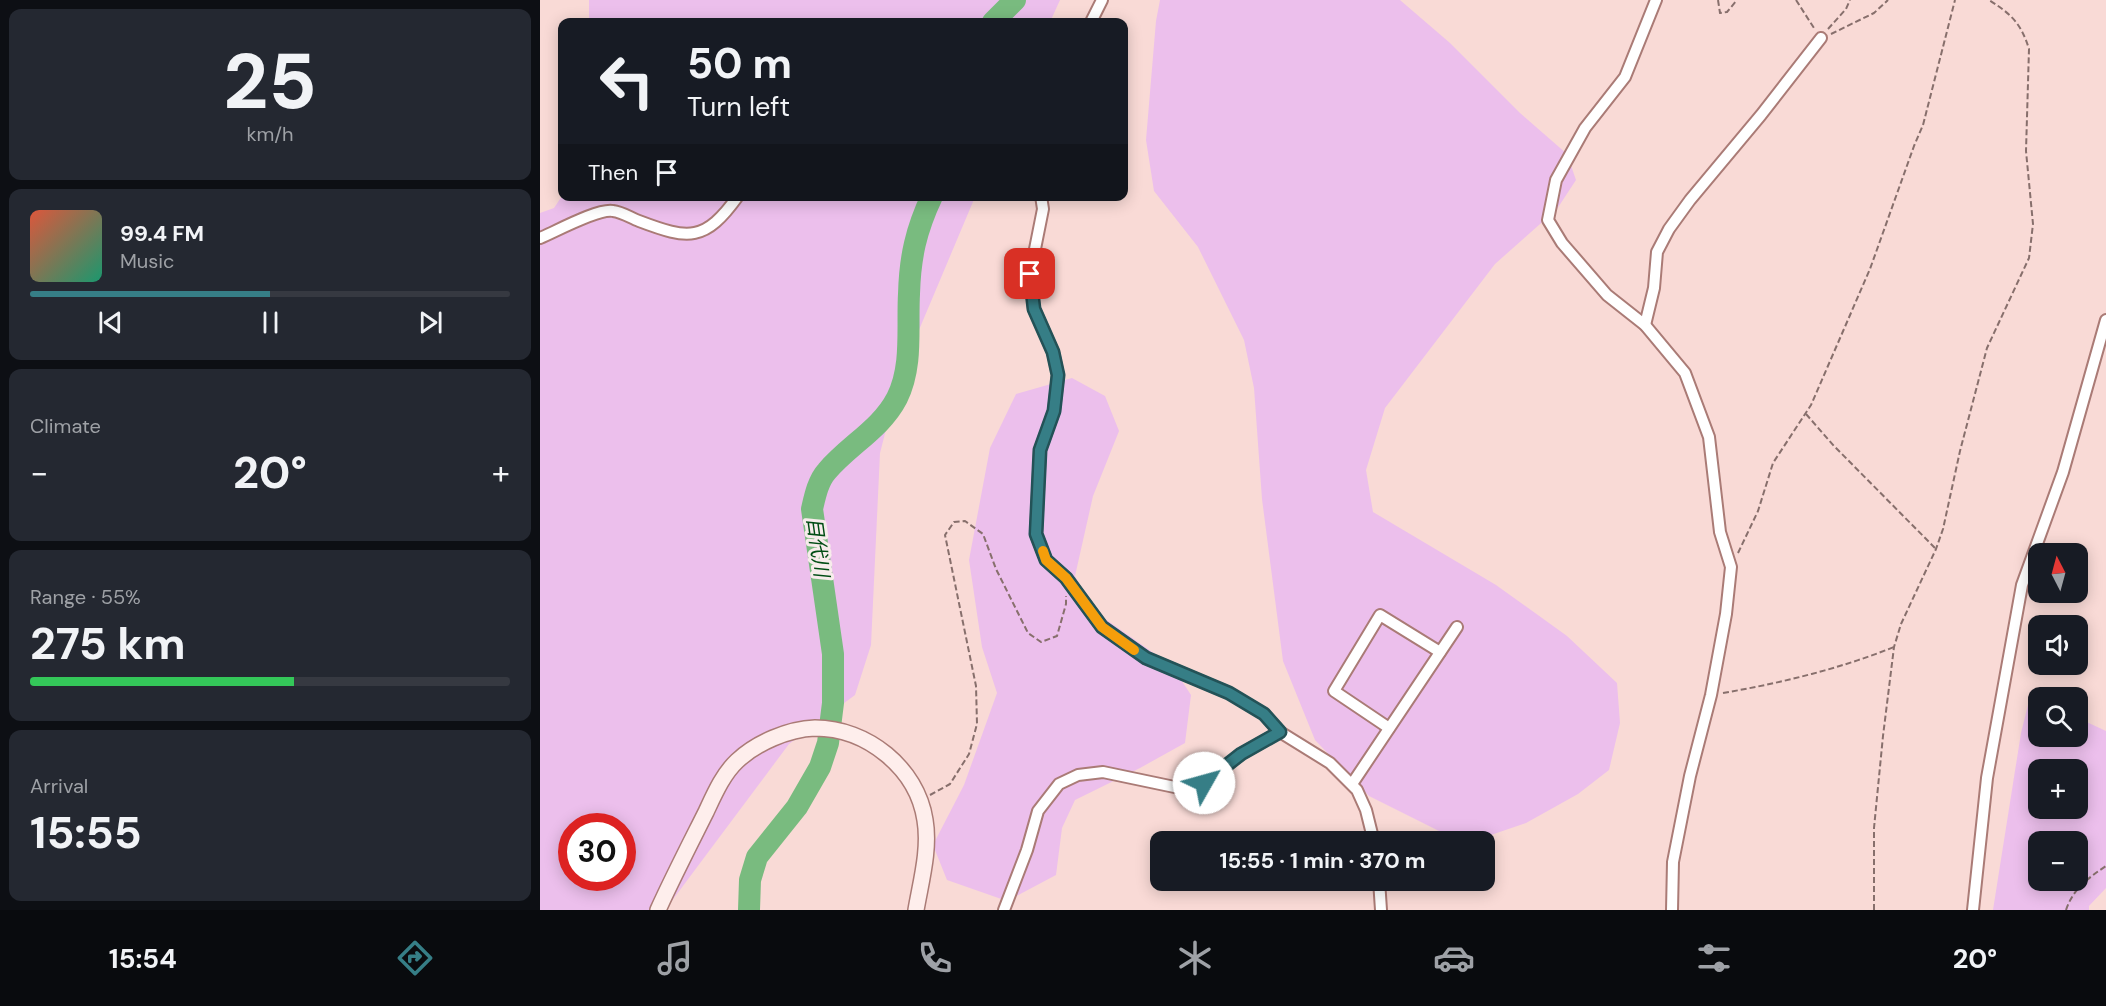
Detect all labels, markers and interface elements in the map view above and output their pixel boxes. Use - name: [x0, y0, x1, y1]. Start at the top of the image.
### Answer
- text: 25: [223, 31, 317, 132]
- text: 50 m: [687, 36, 792, 91]
- icon: left: [588, 42, 666, 120]
- text: Turn left: [687, 89, 790, 124]
- text: km/h: [246, 121, 294, 147]
- icon: arrive: [650, 156, 683, 189]
- text: Then: [588, 158, 638, 187]
- text: 99.4 FM: [120, 219, 204, 248]
- text: Music: [120, 248, 175, 274]
- pin: [1004, 248, 1055, 299]
- icon: arrive: [1013, 257, 1046, 290]
- icon: previous: [94, 306, 127, 339]
- icon: pause: [254, 306, 287, 339]
- icon: next: [414, 306, 447, 339]
- text: Climate: [30, 413, 101, 439]
- text: 20°: [233, 443, 307, 502]
- text: −: [30, 451, 48, 494]
- text: +: [492, 451, 510, 494]
- water label: 目代川: [801, 515, 835, 580]
- north arrow: [2028, 543, 2088, 603]
- map controls: [2028, 543, 2088, 891]
- text: Range · 55%: [30, 584, 141, 610]
- text: 275 km: [30, 614, 186, 673]
- button: sound: [2028, 615, 2088, 675]
- button: search: [2028, 687, 2088, 747]
- position arrow: [1172, 751, 1236, 815]
- button: +: [2028, 759, 2088, 819]
- text: Arrival: [30, 773, 88, 799]
- text: 15:55: [30, 803, 142, 862]
- speed limit sign: 30: [558, 813, 636, 891]
- button: −: [2028, 831, 2088, 891]
- text: 15:55 · 1 min · 370 m: [1219, 846, 1426, 875]
- icon: directions: [394, 937, 436, 979]
- icon: music: [654, 937, 696, 979]
- icon: phone: [914, 937, 956, 979]
- icon: climate: [1174, 937, 1216, 979]
- icon: car: [1433, 937, 1475, 979]
- icon: filters: [1693, 937, 1735, 979]
- text: 15:54: [109, 941, 177, 976]
- text: 20°: [1953, 941, 1997, 976]

